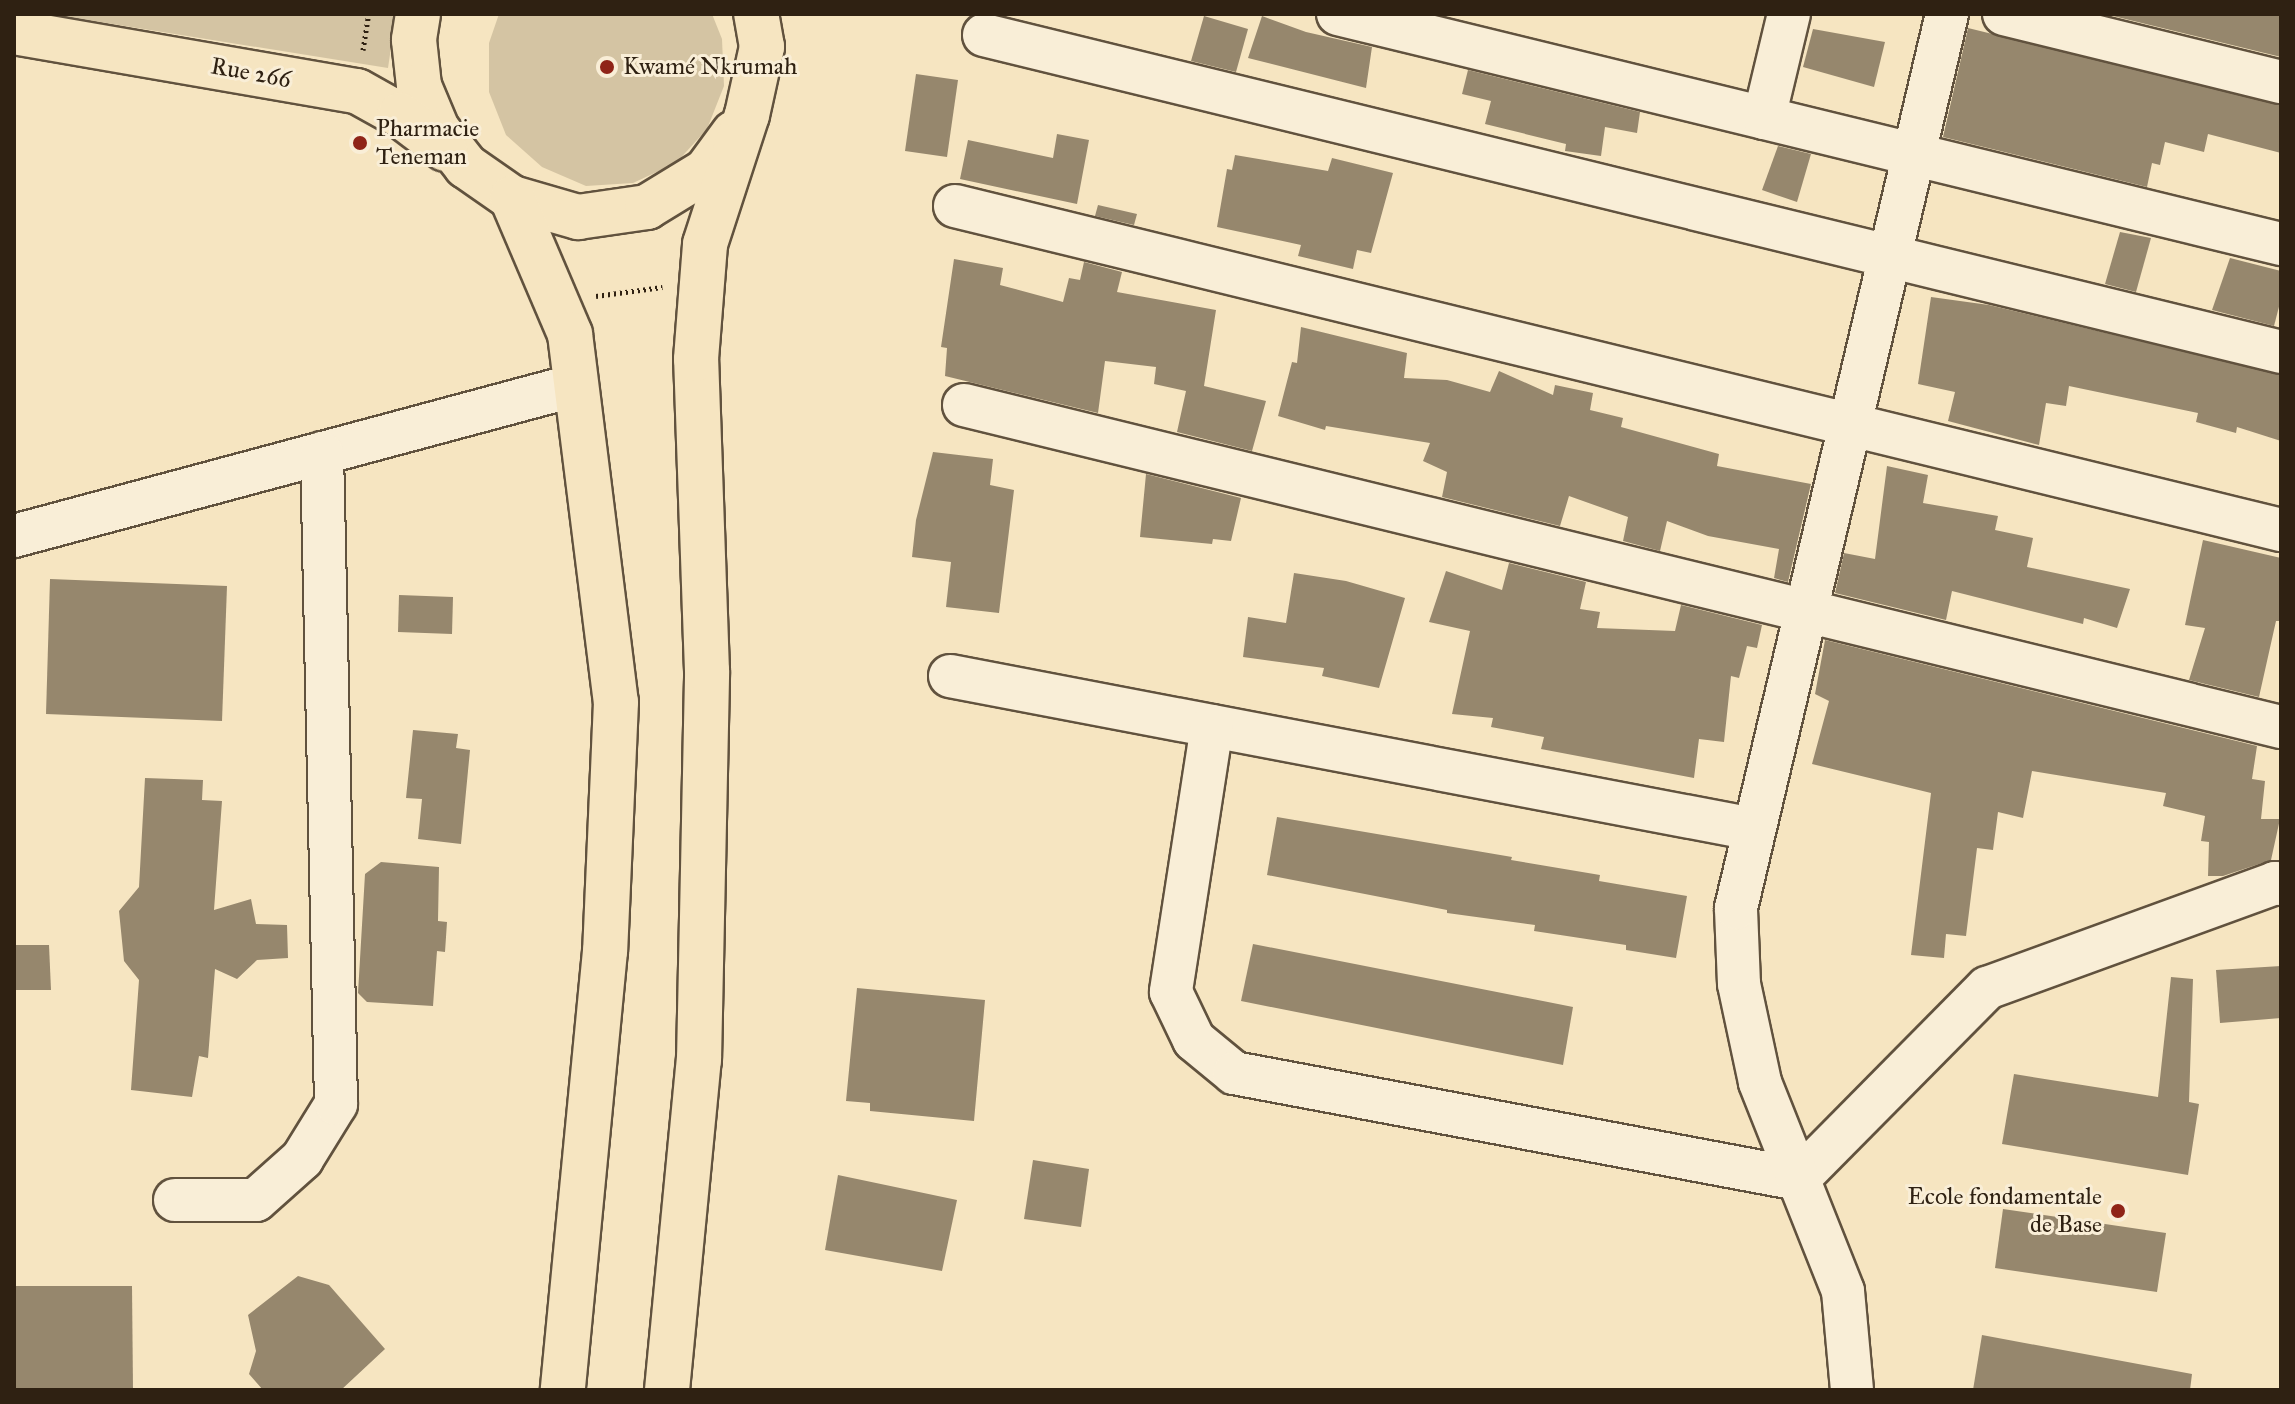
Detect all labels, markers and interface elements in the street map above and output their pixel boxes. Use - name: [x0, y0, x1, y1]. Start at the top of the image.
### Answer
- street label: Rue 266: [209, 52, 293, 94]
- place label: Kwamé Nkrumah: [623, 53, 797, 81]
- marker: Kwamé Nkrumah: [598, 58, 616, 76]
- place label: Pharmacie Teneman: [376, 115, 479, 171]
- marker: Pharmacie Teneman: [351, 134, 369, 152]
- place label: Ecole fondamentale de Base: [1908, 1183, 2102, 1239]
- marker: Ecole fondamentale de Base: [2109, 1202, 2127, 1220]

